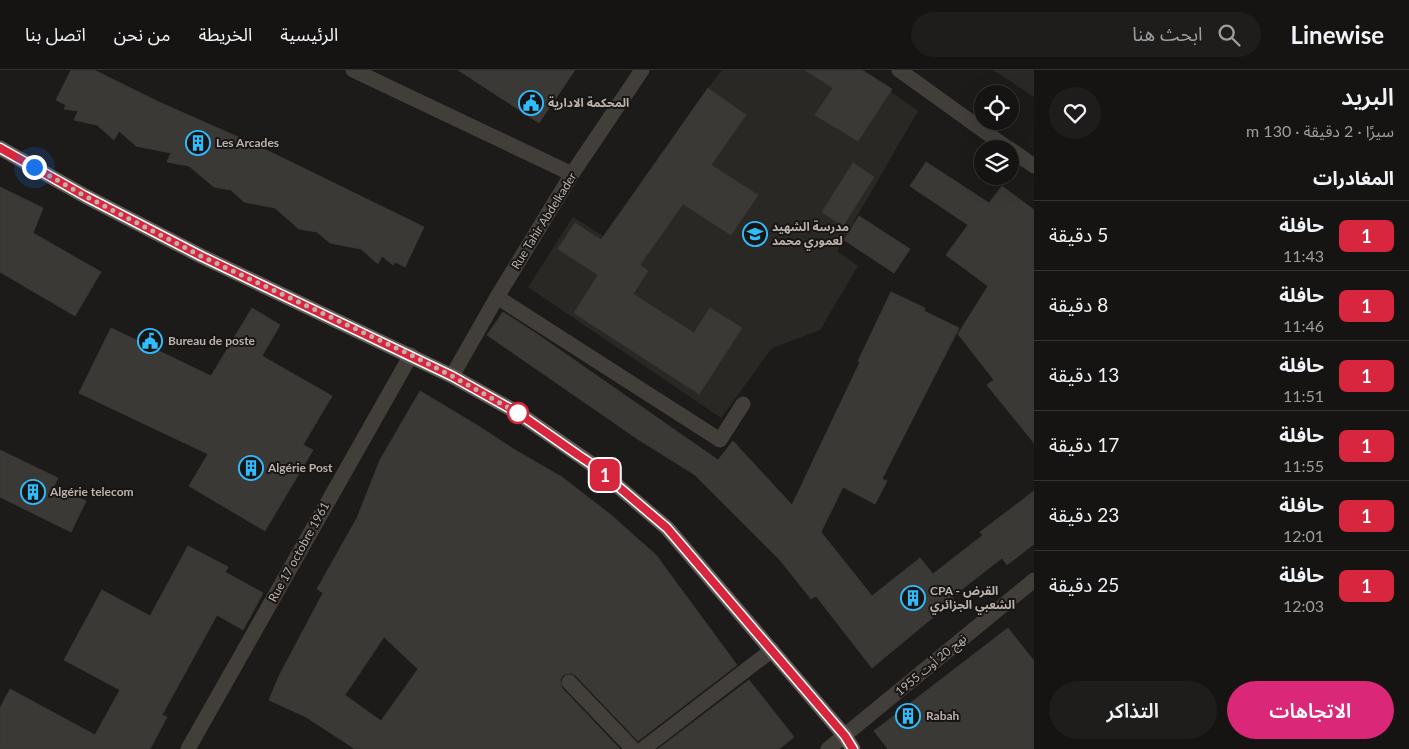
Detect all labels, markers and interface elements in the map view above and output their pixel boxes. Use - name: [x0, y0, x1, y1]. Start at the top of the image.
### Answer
- search box: [911, 12, 1261, 57]
- text: Linewise: [1291, 20, 1384, 49]
- icon: search: [1215, 21, 1243, 49]
- text: ابحث هنا: [1132, 22, 1203, 45]
- text: اتصل بنا: [25, 23, 86, 45]
- text: من نحن: [114, 23, 170, 45]
- text: الخريطة: [198, 23, 252, 45]
- text: الرئيسية: [280, 23, 338, 45]
- text: البريد: [1341, 81, 1394, 110]
- map controls: [974, 85, 1019, 185]
- button: locate: [974, 85, 1019, 130]
- button: heart: [1049, 87, 1101, 139]
- public building icon: المحكمة الادارية: [518, 90, 544, 116]
- place label: المحكمة الادارية: [548, 95, 629, 110]
- text: سيرًا · 2 دقيقة · 130 m: [1246, 121, 1394, 140]
- building icon: Les Arcades: [185, 130, 211, 156]
- place label: Les Arcades: [216, 135, 279, 150]
- button: layers: [974, 140, 1019, 185]
- your location: [22, 155, 47, 180]
- text: المغادرات: [1313, 166, 1394, 189]
- street label: Rue Tahir Abdelkader: [508, 169, 580, 272]
- text: حافلة: [1279, 213, 1324, 236]
- place label: مدرسة الشهيد لعموري محمد: [772, 219, 849, 251]
- school or university icon: مدرسة الشهيد لعموري محمد: [742, 221, 768, 247]
- text: 5 دقيقة: [1049, 223, 1108, 246]
- text: 1: [1361, 225, 1372, 247]
- text: 11:43: [1283, 246, 1324, 265]
- text: حافلة: [1279, 283, 1324, 306]
- text: 8 دقيقة: [1049, 293, 1108, 316]
- text: 1: [1361, 295, 1372, 317]
- text: 11:46: [1283, 316, 1324, 335]
- public building icon: Bureau de poste: [137, 328, 163, 354]
- place label: Bureau de poste: [168, 333, 256, 348]
- text: حافلة: [1279, 353, 1324, 376]
- text: 13 دقيقة: [1049, 363, 1119, 386]
- text: 1: [1361, 365, 1372, 387]
- text: 11:51: [1283, 386, 1324, 405]
- unlabelled marker: [507, 402, 529, 424]
- text: حافلة: [1279, 423, 1324, 446]
- text: 17 دقيقة: [1049, 433, 1119, 456]
- text: 1: [1361, 435, 1372, 457]
- building icon: Algérie Post: [238, 455, 264, 481]
- text: 11:55: [1283, 456, 1324, 475]
- line badge: 1: [589, 459, 621, 491]
- place label: Algérie Post: [267, 460, 333, 475]
- text: 1: [600, 464, 610, 486]
- building icon: Algérie telecom: [20, 479, 46, 505]
- place label: Algérie telecom: [49, 484, 134, 499]
- text: حافلة: [1279, 493, 1324, 516]
- street label: Rue 17 octobre 1961: [265, 499, 332, 604]
- text: 23 دقيقة: [1049, 503, 1119, 526]
- text: 1: [1361, 505, 1372, 527]
- text: 12:01: [1283, 526, 1324, 545]
- text: حافلة: [1279, 563, 1324, 586]
- text: 25 دقيقة: [1049, 573, 1119, 596]
- text: 1: [1361, 575, 1372, 597]
- place label: CPA - القرض الشعبي الجزائري: [930, 583, 1015, 615]
- building icon: CPA - القرض الشعبي الجزائري: [900, 585, 926, 611]
- text: 12:03: [1283, 596, 1324, 615]
- street label: نهج 20 أوت 1955: [892, 631, 971, 700]
- button: التذاكر: [1049, 681, 1217, 739]
- button: الاتجاهات: [1227, 681, 1394, 739]
- building icon: Rabah: [895, 703, 921, 729]
- place label: Rabah: [926, 708, 960, 723]

